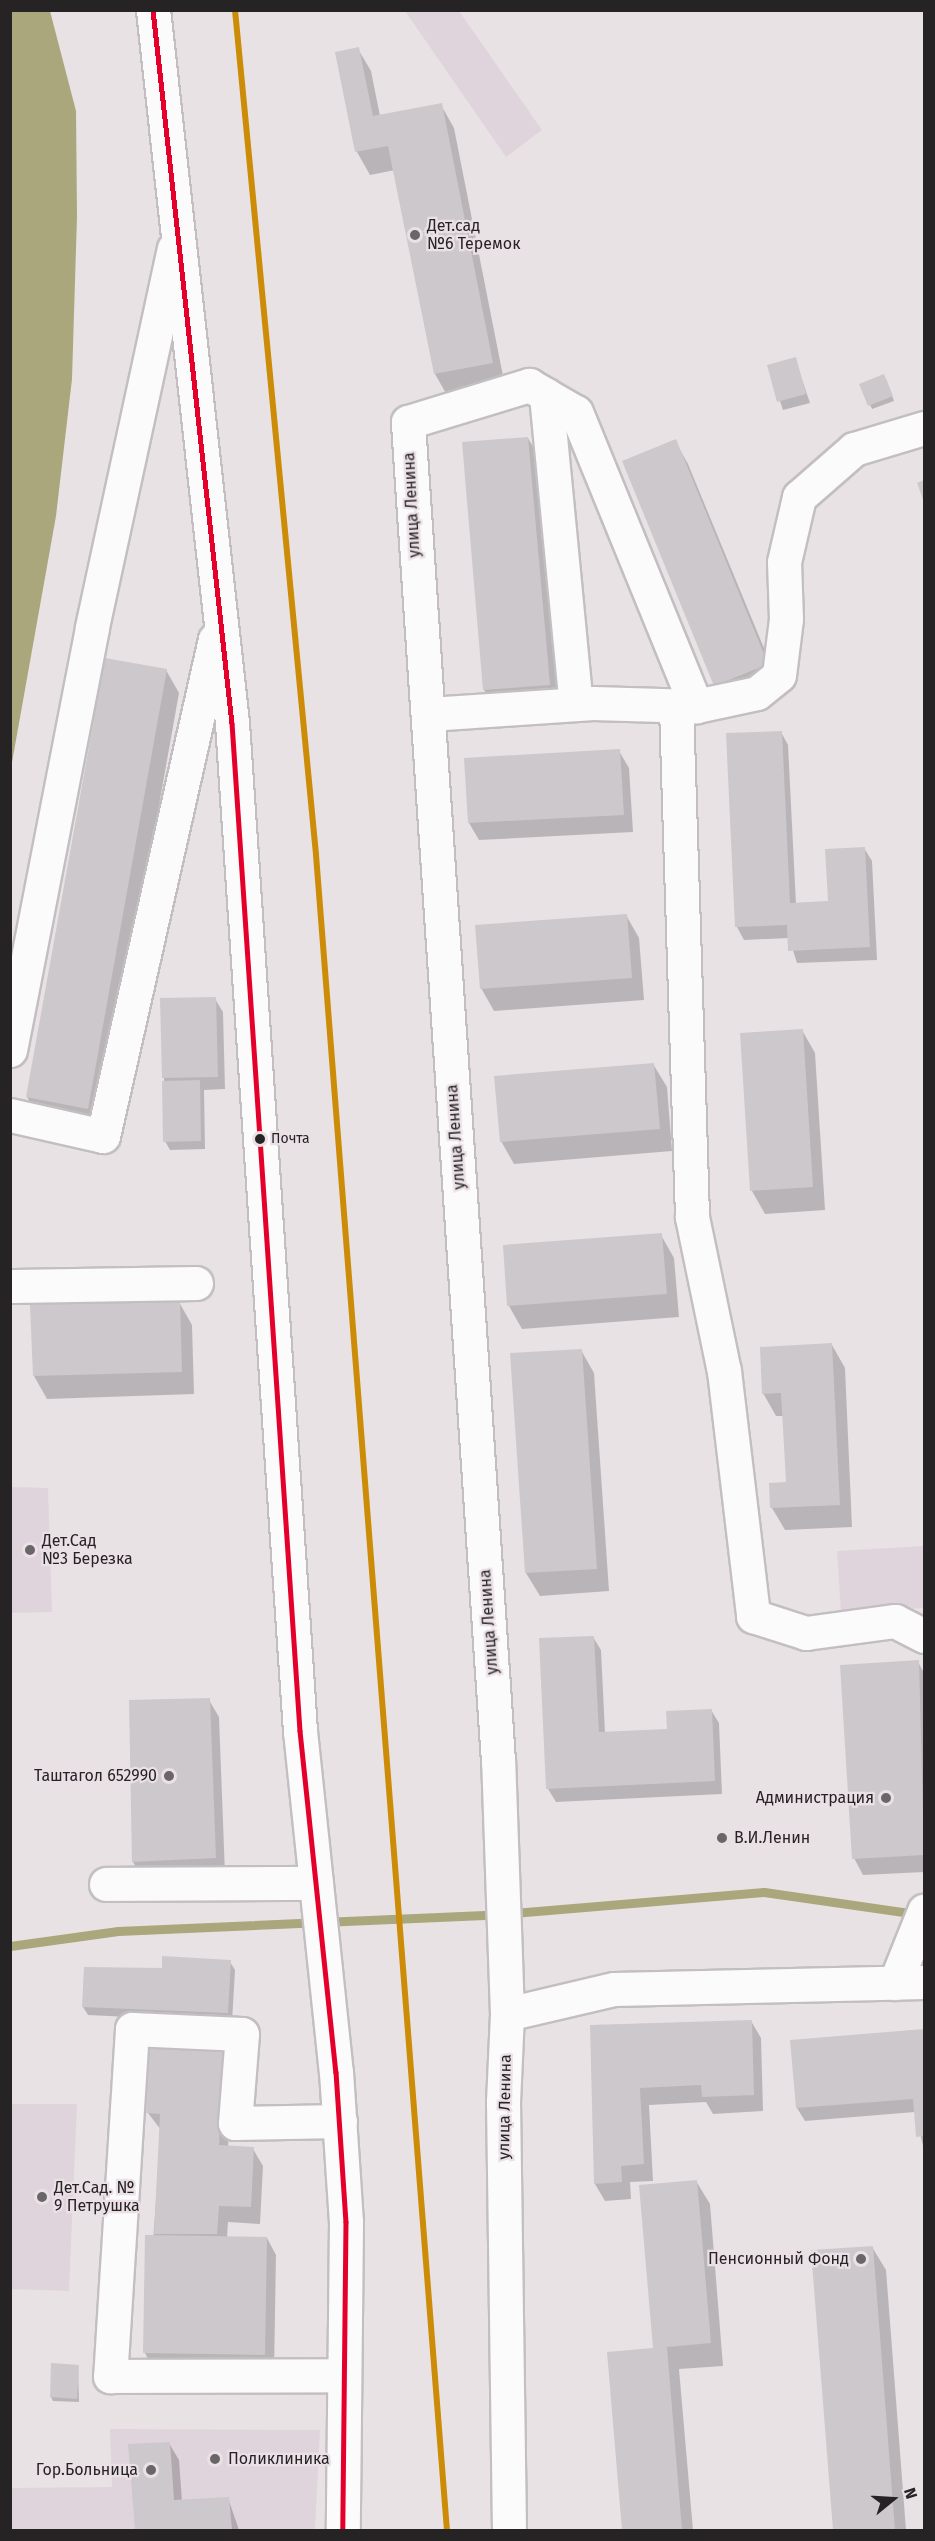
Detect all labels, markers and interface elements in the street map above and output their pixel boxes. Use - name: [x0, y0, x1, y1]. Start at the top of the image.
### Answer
- place label: Дет.сад №6 Теремок: [427, 216, 520, 254]
- marker: Дет.сад №6 Теремок: [408, 228, 422, 242]
- street label: улица Ленина: [400, 452, 424, 558]
- street label: улица Ленина: [443, 1084, 469, 1190]
- place label: Почта: [271, 1131, 310, 1147]
- marker: Почта: [254, 1133, 266, 1145]
- place label: Дет.Сад №3 Березка: [42, 1531, 133, 1569]
- marker: Дет.Сад №3 Березка: [23, 1543, 37, 1557]
- street label: улица Ленина: [476, 1569, 502, 1675]
- place label: Таштагол 652990: [34, 1766, 157, 1786]
- marker: Таштагол 652990: [162, 1769, 176, 1783]
- place label: Администрация: [756, 1788, 874, 1808]
- marker: Администрация: [879, 1791, 893, 1805]
- place label: В.И.Ленин: [734, 1828, 810, 1848]
- marker: В.И.Ленин: [715, 1831, 729, 1845]
- street label: улица Ленина: [494, 2054, 516, 2160]
- place label: Дет.Сад. № 9 Петрушка: [54, 2178, 140, 2216]
- marker: Дет.Сад. № 9 Петрушка: [35, 2190, 49, 2204]
- place label: Пенсионный Фонд: [708, 2249, 849, 2269]
- marker: Пенсионный Фонд: [854, 2252, 868, 2266]
- place label: Поликлиника: [228, 2449, 330, 2469]
- marker: Поликлиника: [206, 2450, 224, 2468]
- place label: Гор.Больница: [36, 2460, 138, 2480]
- marker: Гор.Больница: [142, 2461, 160, 2479]
- north arrow: [863, 2469, 923, 2529]
- text: N: [900, 2485, 921, 2501]

